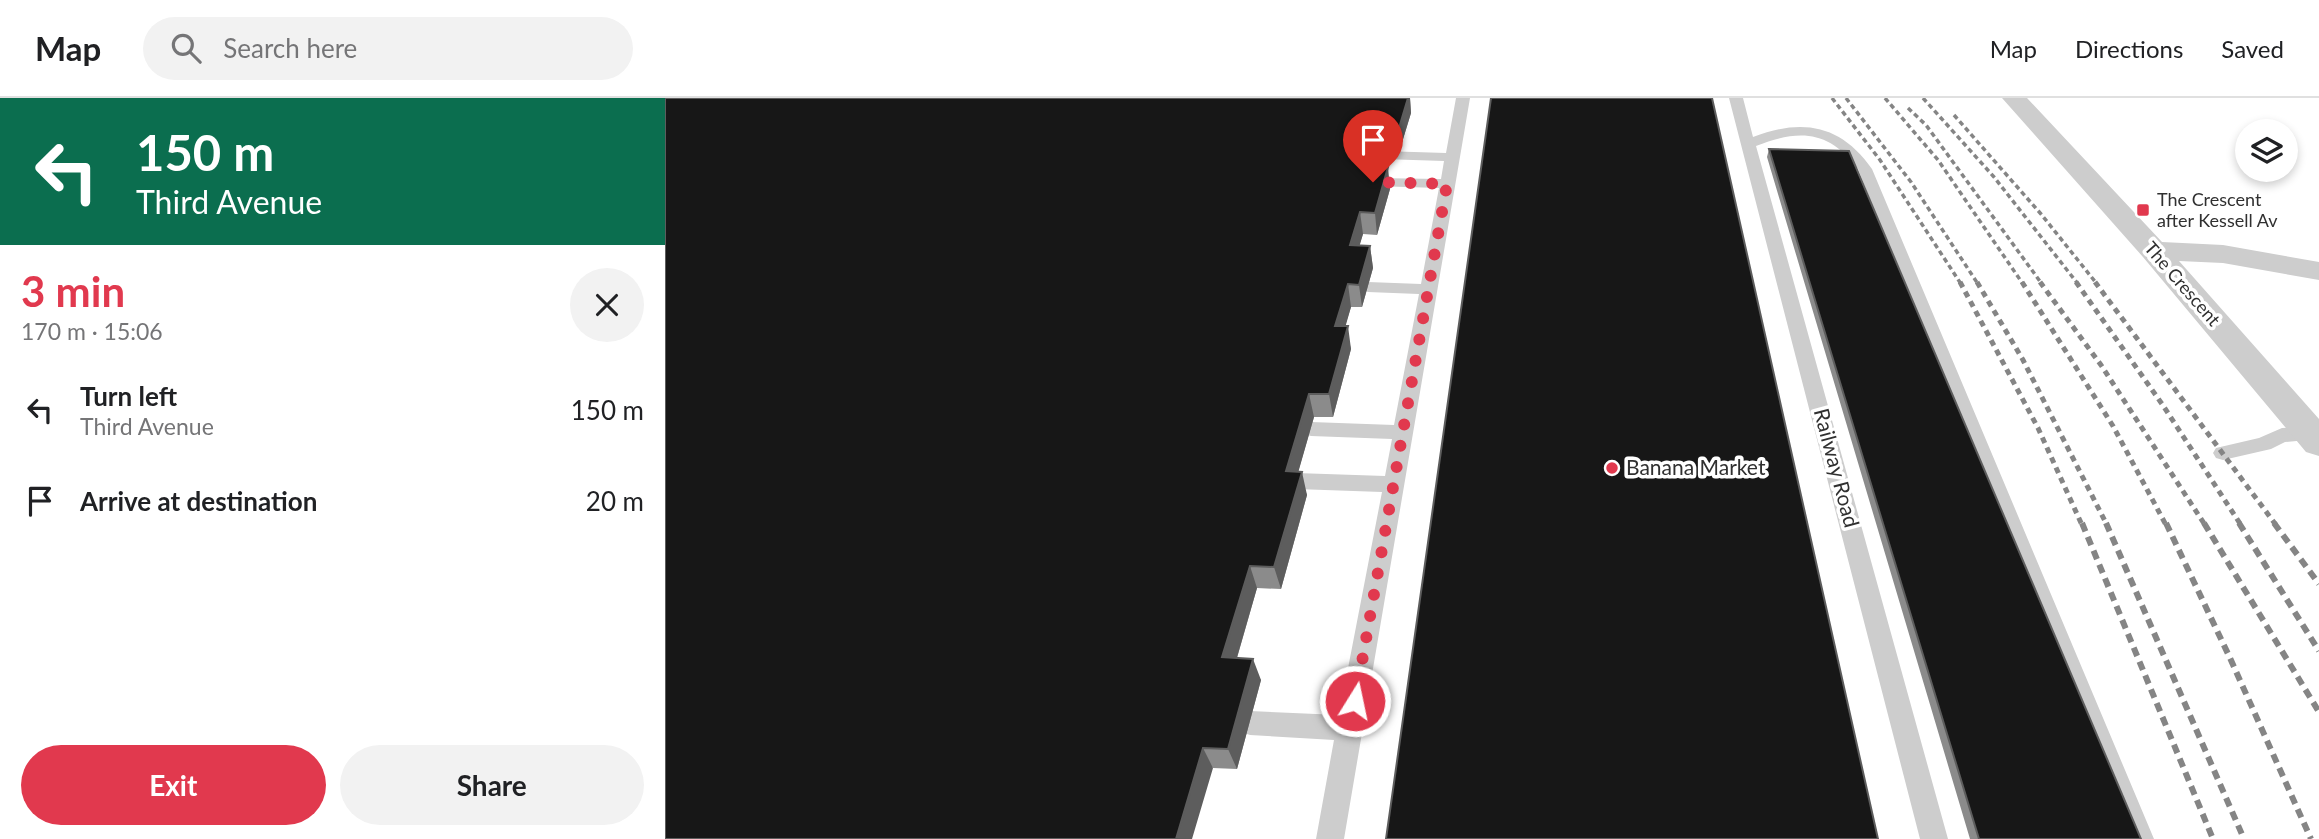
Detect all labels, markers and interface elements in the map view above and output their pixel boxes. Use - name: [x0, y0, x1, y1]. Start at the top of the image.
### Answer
- search box: [143, 17, 633, 80]
- text: Map: [35, 28, 101, 68]
- icon: search: [167, 29, 205, 67]
- text: Search here: [223, 32, 357, 64]
- text: Map: [1990, 34, 2037, 63]
- text: Directions: [2075, 34, 2183, 63]
- text: Saved: [2221, 34, 2284, 63]
- pin: [1343, 110, 1403, 182]
- map controls: [2235, 119, 2298, 182]
- button: layers: [2235, 119, 2298, 182]
- icon: arrive: [1354, 121, 1392, 159]
- text: 150 m: [136, 123, 274, 181]
- icon: left: [21, 126, 112, 217]
- text: Third Avenue: [136, 182, 322, 221]
- place label: The Crescent after Kessell Av: [2157, 188, 2278, 231]
- marker: The Crescent after Kessell Av: [2135, 202, 2151, 218]
- street label: The Crescent: [2140, 237, 2226, 330]
- text: 3 min: [21, 266, 125, 316]
- button: close: [570, 268, 644, 342]
- text: 170 m · 15:06: [21, 317, 163, 345]
- text: Turn left: [80, 380, 177, 412]
- icon: left: [21, 391, 59, 429]
- text: 150 m: [571, 394, 644, 426]
- street label: Railway Road: [1810, 405, 1865, 530]
- text: Third Avenue: [80, 412, 214, 440]
- place label: Banana Market: [1626, 454, 1766, 479]
- marker: Banana Market: [1604, 460, 1620, 476]
- icon: arrive: [21, 482, 59, 520]
- text: Arrive at destination: [80, 485, 317, 517]
- text: 20 m: [586, 485, 644, 517]
- position arrow: [1318, 664, 1392, 738]
- button: Exit: [21, 745, 326, 825]
- button: Share: [340, 745, 644, 825]

